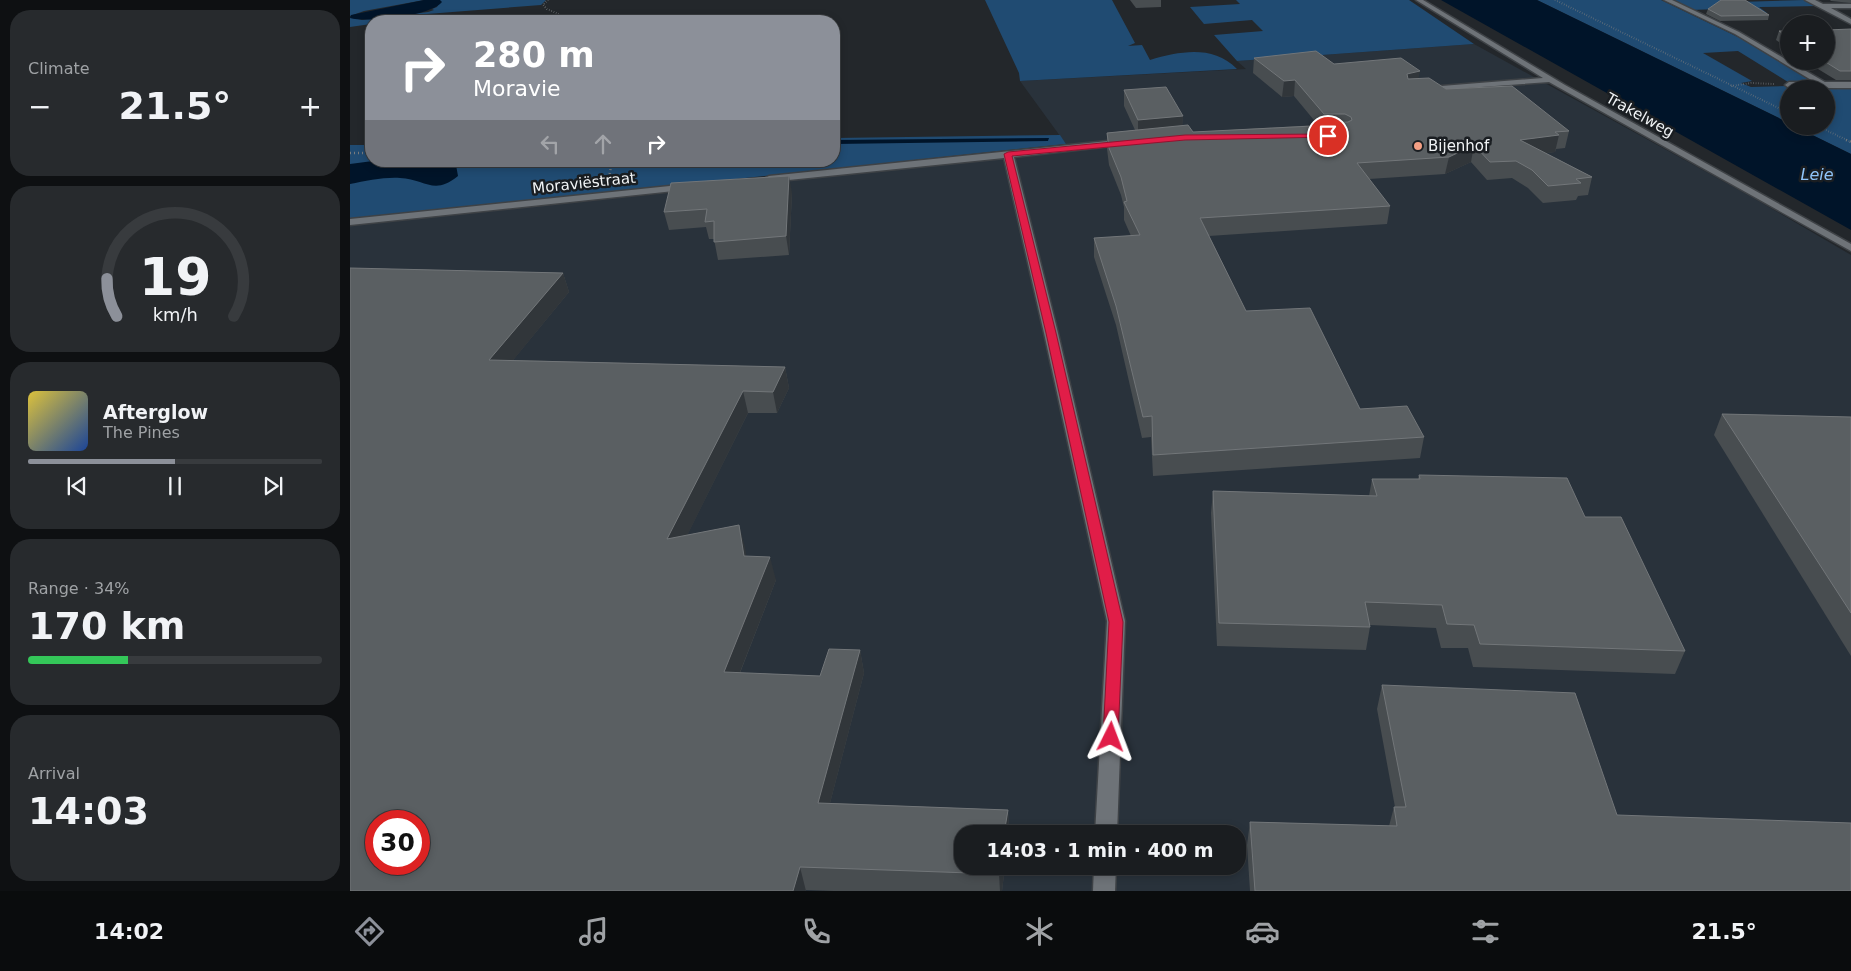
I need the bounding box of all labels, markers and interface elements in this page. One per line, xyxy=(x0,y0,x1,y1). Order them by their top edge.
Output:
map controls xyxy=(1780,15,1835,135)
button: + xyxy=(1780,15,1835,70)
icon: right xyxy=(390,35,455,100)
text: 280 m xyxy=(473,35,595,75)
text: Climate xyxy=(28,59,90,78)
text: Moravie xyxy=(473,76,561,101)
button: − xyxy=(1780,80,1835,135)
text: 21.5° xyxy=(119,84,231,128)
street label: Trakelweg xyxy=(1602,88,1677,141)
text: − xyxy=(28,90,51,123)
text: + xyxy=(299,90,322,123)
pin xyxy=(1307,115,1349,157)
icon: arrive xyxy=(1314,122,1342,150)
icon: left xyxy=(536,130,564,158)
icon: ahead xyxy=(589,130,617,158)
icon: right xyxy=(642,130,670,158)
place label: Bijenhof xyxy=(1428,137,1490,155)
marker: Bijenhof xyxy=(1412,140,1424,152)
water label: Leie xyxy=(1800,165,1834,184)
street label: Moraviëstraat xyxy=(531,169,637,197)
text: 19 xyxy=(139,247,211,307)
text: km/h xyxy=(152,304,198,325)
text: Afterglow xyxy=(103,401,208,423)
text: The Pines xyxy=(103,423,180,442)
icon: previous xyxy=(63,472,91,500)
icon: pause xyxy=(161,472,189,500)
icon: next xyxy=(259,472,287,500)
text: Range · 34% xyxy=(28,579,130,598)
text: 170 km xyxy=(28,604,185,648)
position arrow xyxy=(1084,710,1136,762)
text: Arrival xyxy=(28,764,80,783)
text: 14:03 xyxy=(28,789,149,833)
speed limit sign: 30 xyxy=(365,810,430,875)
text: 14:03 · 1 min · 400 m xyxy=(986,839,1214,861)
icon: directions xyxy=(352,914,387,949)
icon: music xyxy=(576,914,611,949)
icon: phone xyxy=(799,914,834,949)
icon: climate xyxy=(1022,914,1057,949)
icon: car xyxy=(1245,914,1280,949)
icon: filters xyxy=(1468,914,1503,949)
text: 14:02 xyxy=(94,919,164,944)
text: 21.5° xyxy=(1692,919,1757,944)

